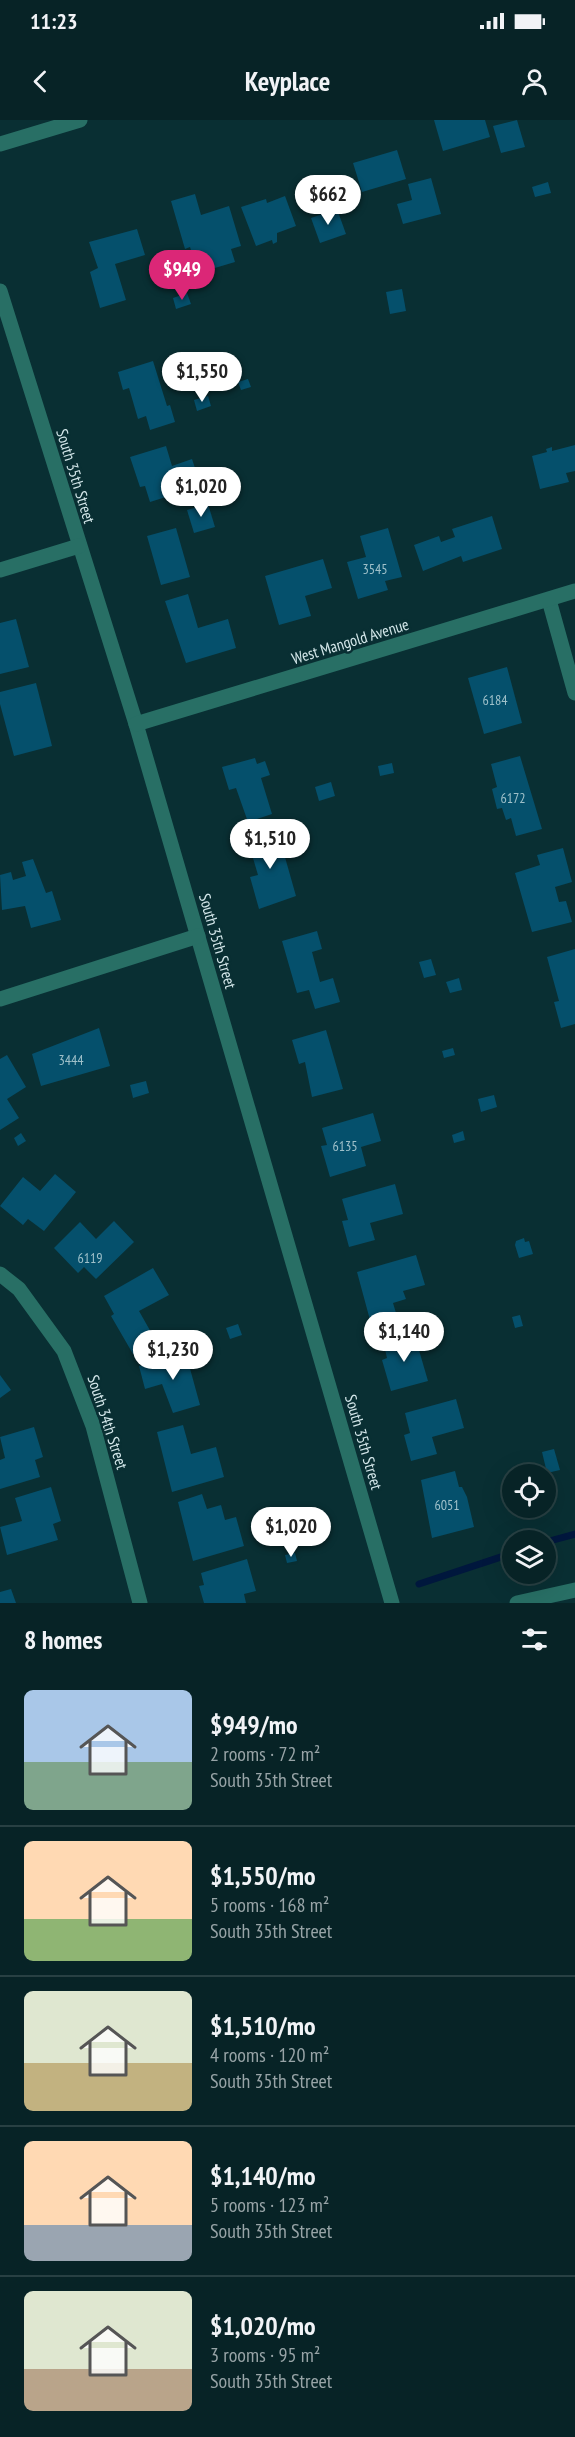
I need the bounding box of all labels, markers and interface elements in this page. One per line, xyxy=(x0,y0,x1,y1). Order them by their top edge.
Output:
text: 11:23 xyxy=(30,7,78,35)
text: Keyplace xyxy=(245,64,330,98)
icon: back xyxy=(24,65,57,98)
icon: person xyxy=(518,65,551,98)
pin: $662 xyxy=(292,175,364,226)
text: $662 xyxy=(309,181,347,207)
pin: $949 xyxy=(146,250,218,301)
text: $949 xyxy=(163,256,201,282)
pin: $1,550 xyxy=(153,352,251,403)
text: $1,550 xyxy=(176,358,228,384)
street label: South 35th Street xyxy=(52,426,100,526)
pin: $1,020 xyxy=(152,467,250,518)
text: $1,020 xyxy=(175,473,227,499)
house number: 3545 xyxy=(362,560,388,578)
street label: West Mangold Avenue xyxy=(289,614,411,668)
house number: 6184 xyxy=(482,691,508,709)
house number: 6172 xyxy=(500,789,526,807)
pin: $1,510 xyxy=(221,819,319,870)
text: $1,510 xyxy=(244,825,296,851)
street label: South 35th Street xyxy=(195,891,241,991)
house number: 3444 xyxy=(58,1051,84,1069)
house number: 6135 xyxy=(332,1137,358,1155)
house number: 6119 xyxy=(77,1249,103,1267)
pin: $1,140 xyxy=(355,1312,453,1363)
text: $1,140 xyxy=(378,1318,430,1344)
pin: $1,230 xyxy=(124,1330,222,1381)
text: $1,230 xyxy=(147,1336,199,1362)
street label: South 34th Street xyxy=(83,1372,133,1472)
street label: South 35th Street xyxy=(341,1392,387,1492)
map controls xyxy=(502,1464,556,1584)
button: locate xyxy=(502,1464,556,1518)
house number: 6051 xyxy=(434,1496,460,1514)
pin: $1,020 xyxy=(242,1507,340,1558)
text: $1,020 xyxy=(265,1513,317,1539)
button: layers xyxy=(502,1530,556,1584)
text: 8 homes xyxy=(24,1623,102,1656)
icon: filters xyxy=(518,1623,551,1656)
text: $949/mo xyxy=(210,1708,298,1741)
icon: home xyxy=(72,1714,144,1786)
text: 2 rooms · 72 m² xyxy=(210,1741,320,1767)
text: South 35th Street xyxy=(210,1767,332,1793)
text: $1,550/mo xyxy=(210,1859,316,1892)
icon: home xyxy=(72,1865,144,1937)
text: 5 rooms · 168 m² xyxy=(210,1892,329,1918)
text: South 35th Street xyxy=(210,1918,332,1944)
text: $1,510/mo xyxy=(210,2009,316,2042)
icon: home xyxy=(72,2015,144,2087)
text: 4 rooms · 120 m² xyxy=(210,2042,329,2068)
text: South 35th Street xyxy=(210,2068,332,2094)
text: $1,140/mo xyxy=(210,2159,316,2192)
icon: home xyxy=(72,2165,144,2237)
text: 5 rooms · 123 m² xyxy=(210,2192,329,2218)
text: South 35th Street xyxy=(210,2218,332,2244)
text: $1,020/mo xyxy=(210,2309,316,2342)
icon: home xyxy=(72,2315,144,2387)
text: 3 rooms · 95 m² xyxy=(210,2342,320,2368)
text: South 35th Street xyxy=(210,2368,332,2394)

